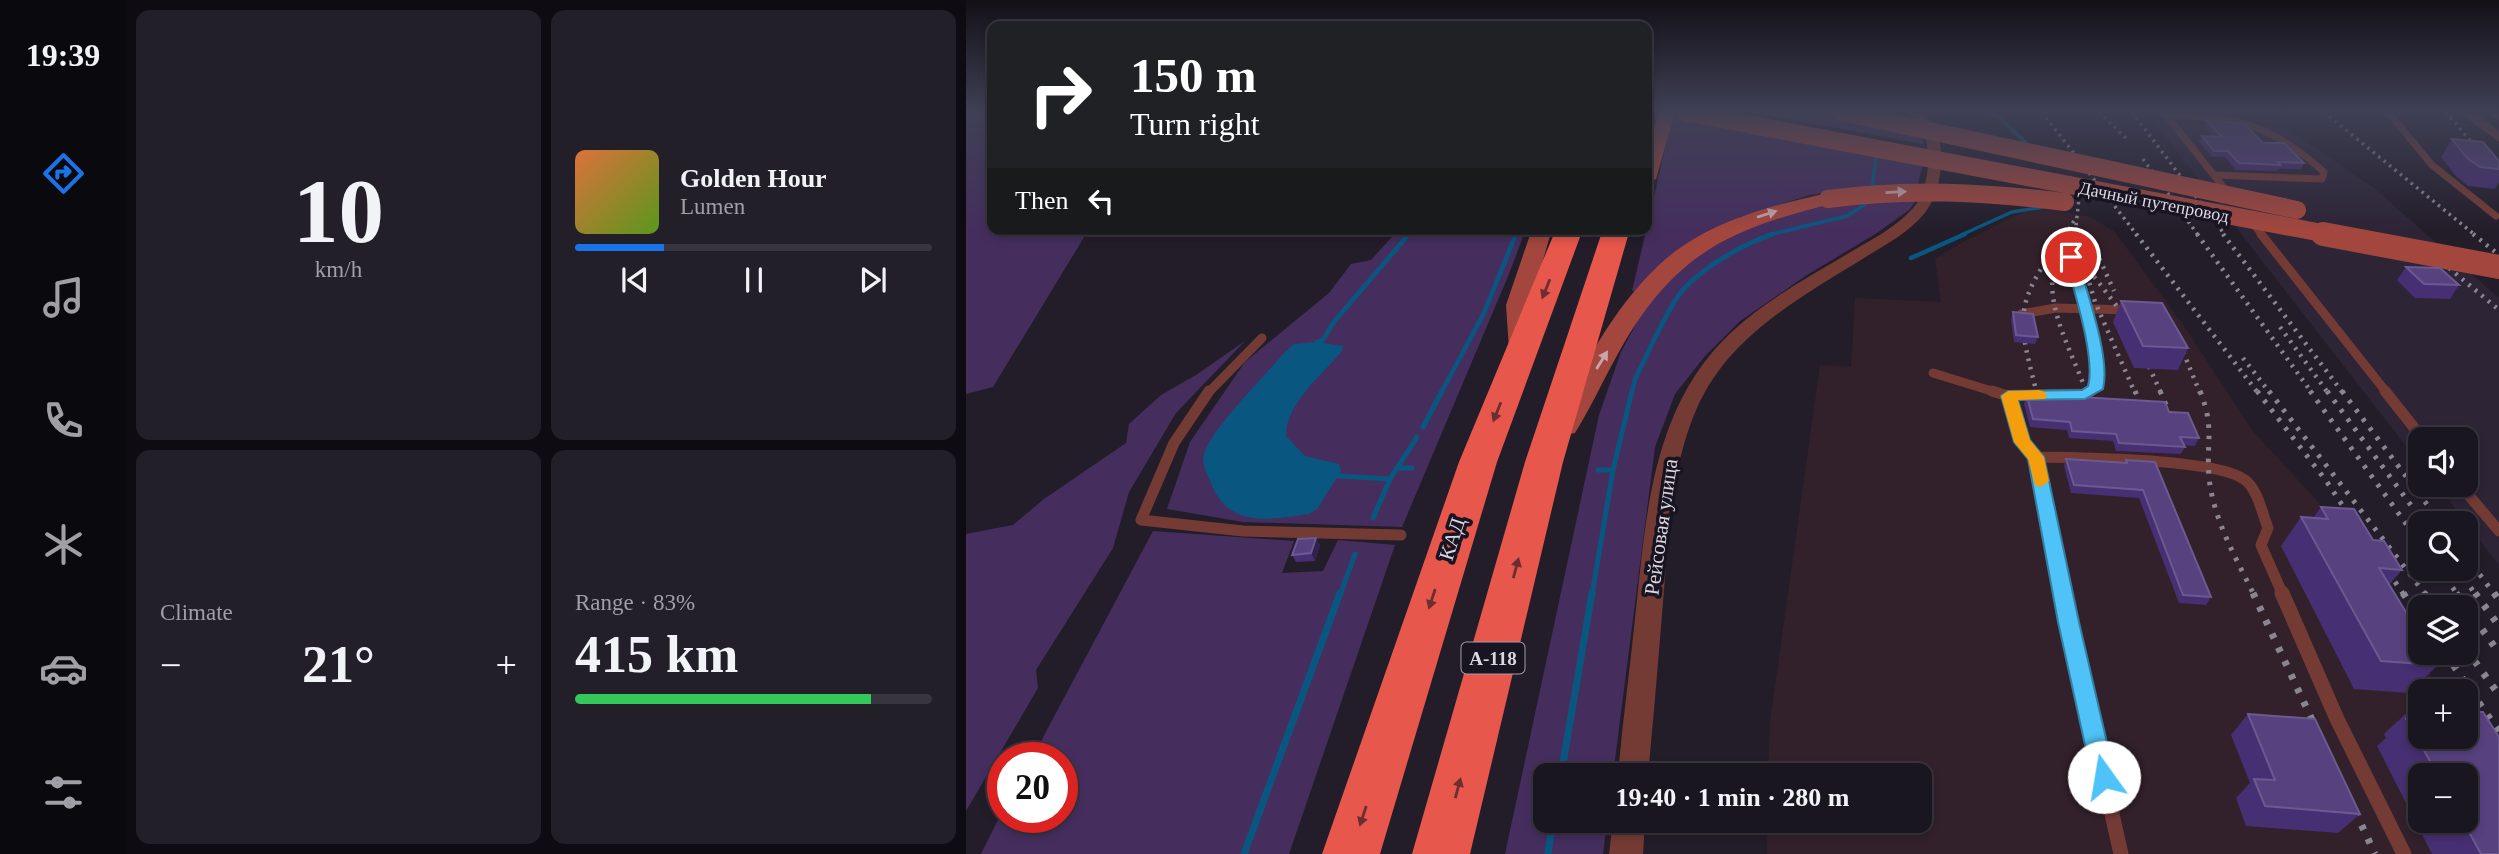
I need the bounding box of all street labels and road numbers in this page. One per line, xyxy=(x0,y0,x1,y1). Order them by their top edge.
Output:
street label: Дачный путепровод xyxy=(2077,178,2231,226)
street label: Рейсовая улица xyxy=(1640,457,1683,597)
street label: КАД xyxy=(1434,515,1470,563)
road number: А-118 xyxy=(1462,642,1524,674)

